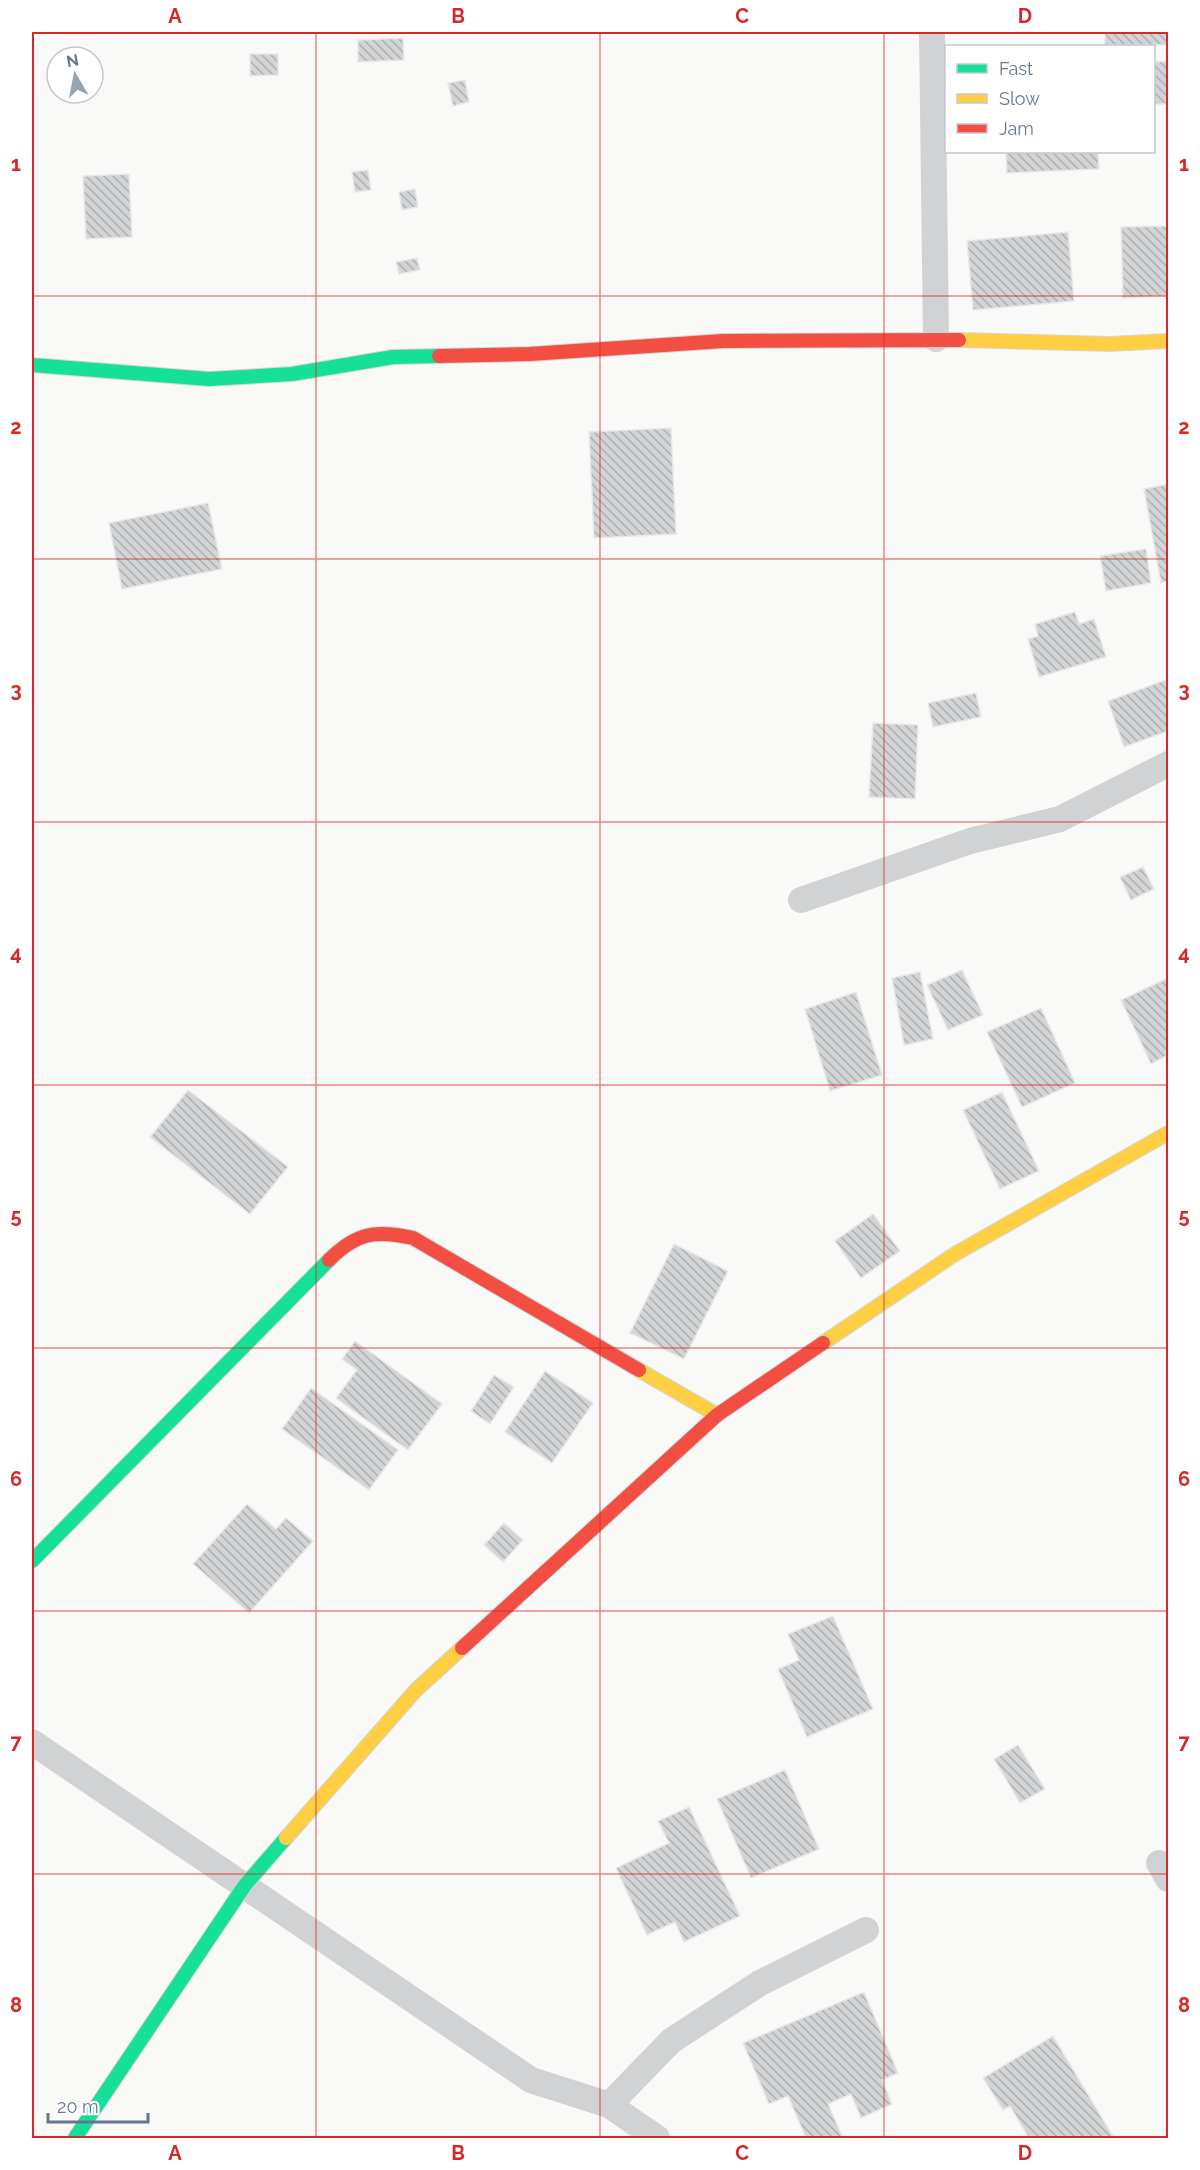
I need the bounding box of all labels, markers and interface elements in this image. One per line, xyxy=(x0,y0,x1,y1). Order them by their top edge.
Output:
text: A xyxy=(168,4,182,28)
text: B xyxy=(451,4,465,28)
text: C xyxy=(735,4,749,28)
text: D xyxy=(1018,4,1032,28)
north arrow xyxy=(45,45,105,105)
legend xyxy=(945,45,1155,153)
text: N xyxy=(65,50,80,71)
text: Fast xyxy=(999,58,1033,79)
text: Slow xyxy=(999,88,1040,109)
text: Jam xyxy=(999,118,1034,139)
text: 1 xyxy=(11,152,21,176)
text: 1 xyxy=(1179,152,1189,176)
text: 2 xyxy=(10,415,22,439)
text: 2 xyxy=(1178,415,1190,439)
text: 3 xyxy=(10,678,22,702)
text: 3 xyxy=(1178,678,1190,702)
text: 4 xyxy=(10,941,22,965)
text: 4 xyxy=(1178,941,1190,965)
text: 5 xyxy=(10,1204,22,1228)
text: 5 xyxy=(1178,1204,1190,1228)
text: 6 xyxy=(10,1467,22,1491)
text: 6 xyxy=(1178,1467,1190,1491)
text: 7 xyxy=(10,1730,22,1754)
text: 7 xyxy=(1178,1730,1190,1754)
text: 8 xyxy=(10,1993,22,2017)
text: 8 xyxy=(1178,1993,1190,2017)
scale bar xyxy=(48,2086,148,2124)
text: 20 m xyxy=(57,2096,99,2117)
text: A xyxy=(168,2141,182,2165)
text: B xyxy=(451,2141,465,2165)
text: C xyxy=(735,2141,749,2165)
text: D xyxy=(1018,2141,1032,2165)

